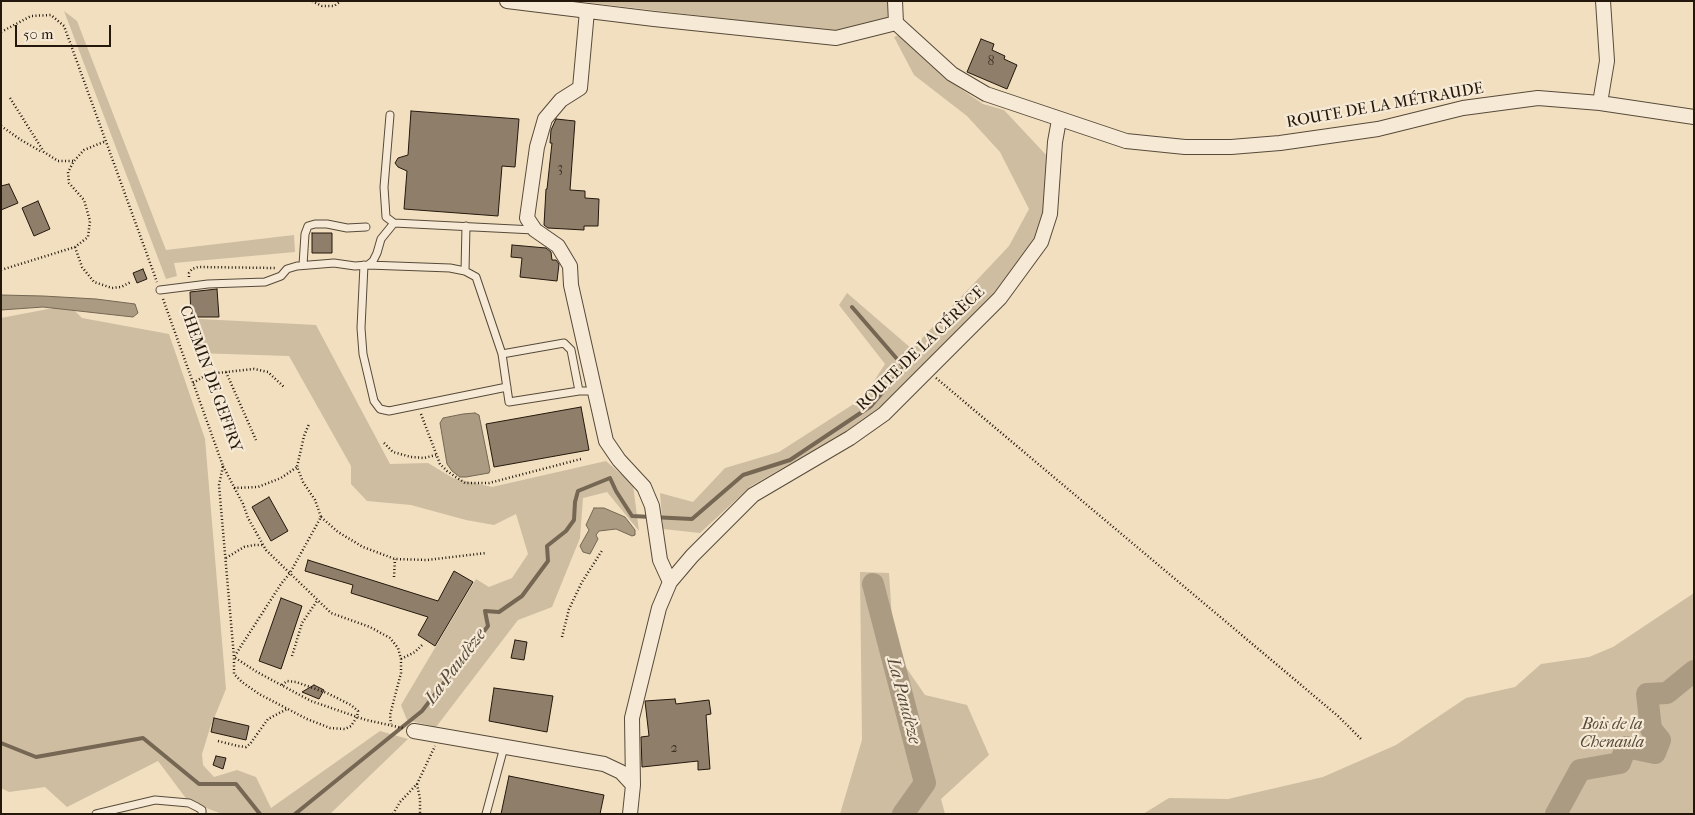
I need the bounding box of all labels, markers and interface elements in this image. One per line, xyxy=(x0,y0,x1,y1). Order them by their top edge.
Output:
scale bar xyxy=(18,15,114,47)
text: 50 m xyxy=(23,25,53,43)
house number: 8 xyxy=(987,54,995,70)
street label: ROUTE DE LA MÉTRAUDE xyxy=(1285,79,1485,133)
house number: 3 xyxy=(557,161,563,177)
street label: ROUTE DE LA CÉRÈCE xyxy=(853,283,989,415)
street label: CHEMIN DE GEFFRY xyxy=(175,303,245,455)
water label: La Paudèze xyxy=(421,625,491,709)
water label: La Paudèze xyxy=(881,655,925,747)
park label: Bois de la Chenaula xyxy=(1580,715,1644,753)
house number: 2 xyxy=(670,741,678,757)

